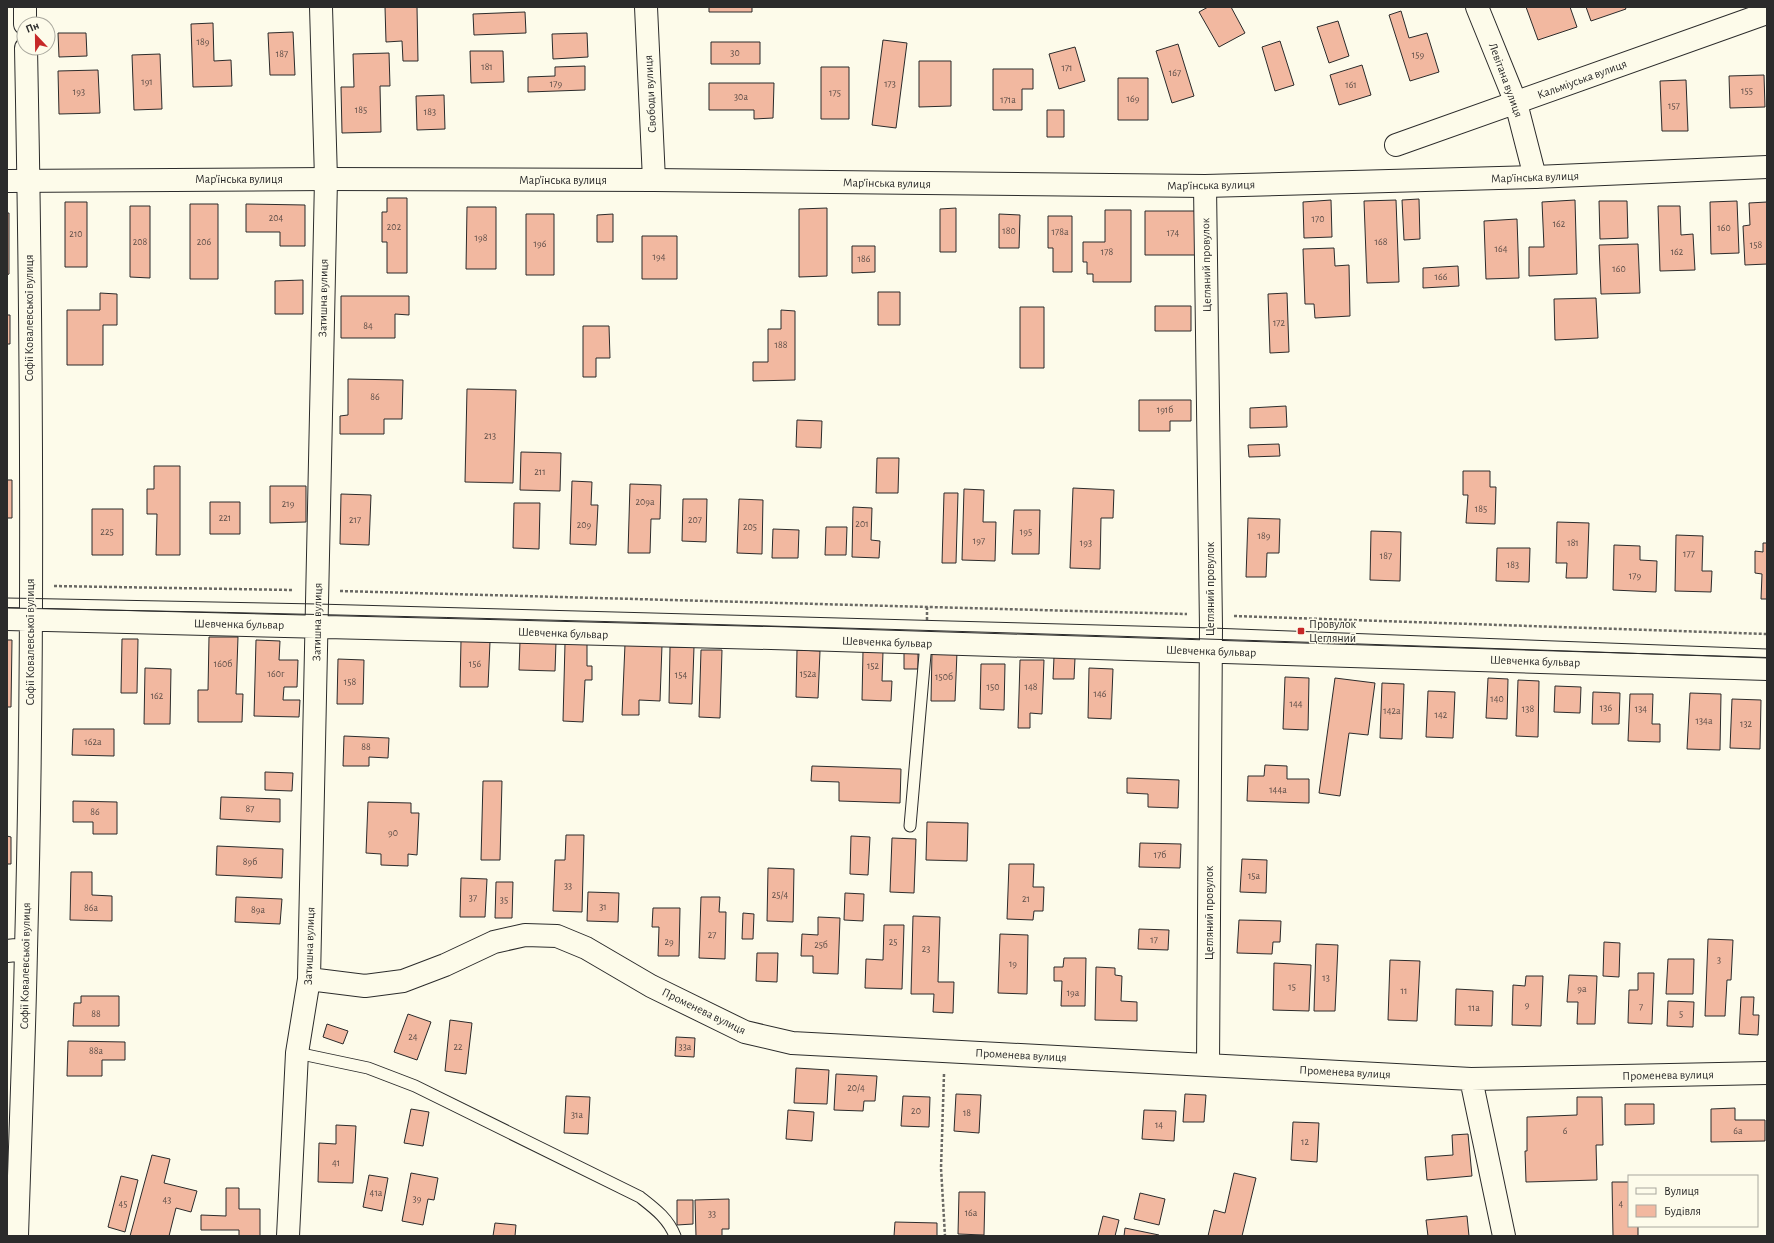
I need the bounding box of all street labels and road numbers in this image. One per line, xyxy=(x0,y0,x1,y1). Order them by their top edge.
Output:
street label: Левітана вулиця xyxy=(1486,41,1525,119)
street label: Свободи вулиця xyxy=(642,55,659,133)
street label: Кальміуська вулиця xyxy=(1536,57,1629,102)
street label: Мар'їнська вулиця xyxy=(1491,169,1579,186)
street label: Мар'їнська вулиця xyxy=(195,173,283,186)
street label: Мар'їнська вулиця xyxy=(519,174,607,187)
street label: Мар'їнська вулиця xyxy=(843,176,931,191)
street label: Мар'їнська вулиця xyxy=(1167,178,1255,193)
street label: Цегляний провулок xyxy=(1199,217,1214,312)
street label: Софії Ковалевської вулиця xyxy=(23,255,36,381)
street label: Затишна вулиця xyxy=(316,259,331,337)
street label: Цегляний провулок xyxy=(1204,541,1217,636)
street label: Софії Ковалевської вулиця xyxy=(24,579,37,705)
street label: Затишна вулиця xyxy=(310,583,325,661)
street label: Шевченка бульвар xyxy=(194,617,284,632)
street label: Шевченка бульвар xyxy=(518,625,608,642)
street label: Шевченка бульвар xyxy=(842,634,932,651)
street label: Шевченка бульвар xyxy=(1166,643,1256,660)
street label: Шевченка бульвар xyxy=(1490,653,1580,670)
street label: Цегляний провулок xyxy=(1203,865,1216,960)
street label: Софії Ковалевської вулиця xyxy=(18,902,33,1030)
street label: Затишна вулиця xyxy=(302,907,317,985)
street label: Променева вулиця xyxy=(660,986,748,1037)
street label: Променева вулиця xyxy=(975,1047,1067,1064)
street label: Променева вулиця xyxy=(1299,1064,1391,1081)
street label: Променева вулиця xyxy=(1622,1068,1714,1083)

